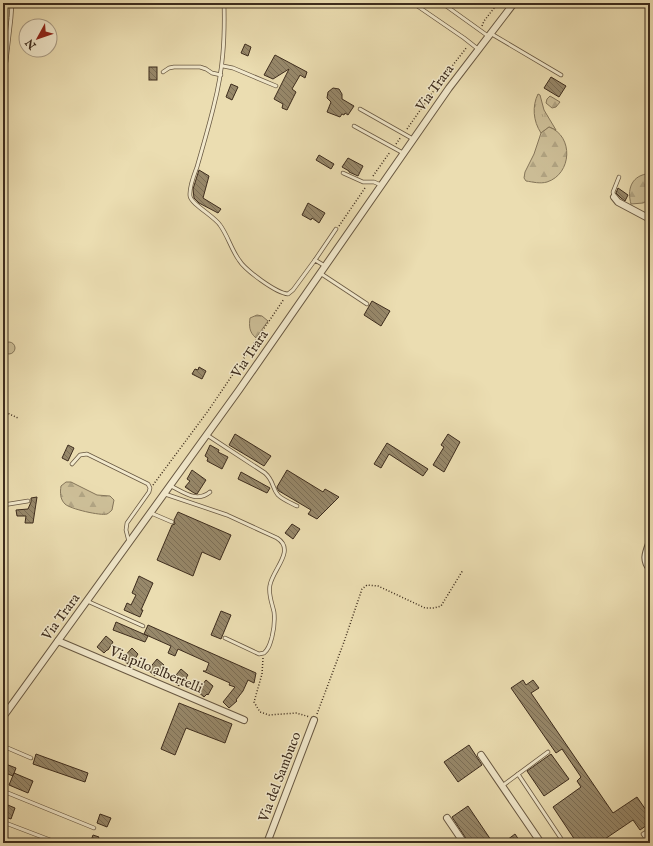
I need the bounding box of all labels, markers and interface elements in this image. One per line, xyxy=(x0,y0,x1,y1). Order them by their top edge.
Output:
north arrow xyxy=(18,18,58,58)
text: N xyxy=(22,35,40,53)
street label: Via Trara xyxy=(411,60,459,116)
street label: Via Trara xyxy=(227,326,273,382)
street label: Via Trara xyxy=(37,589,85,645)
street label: Via pilo albertelli xyxy=(106,642,205,698)
street label: Via del Sambuco xyxy=(254,729,306,826)

